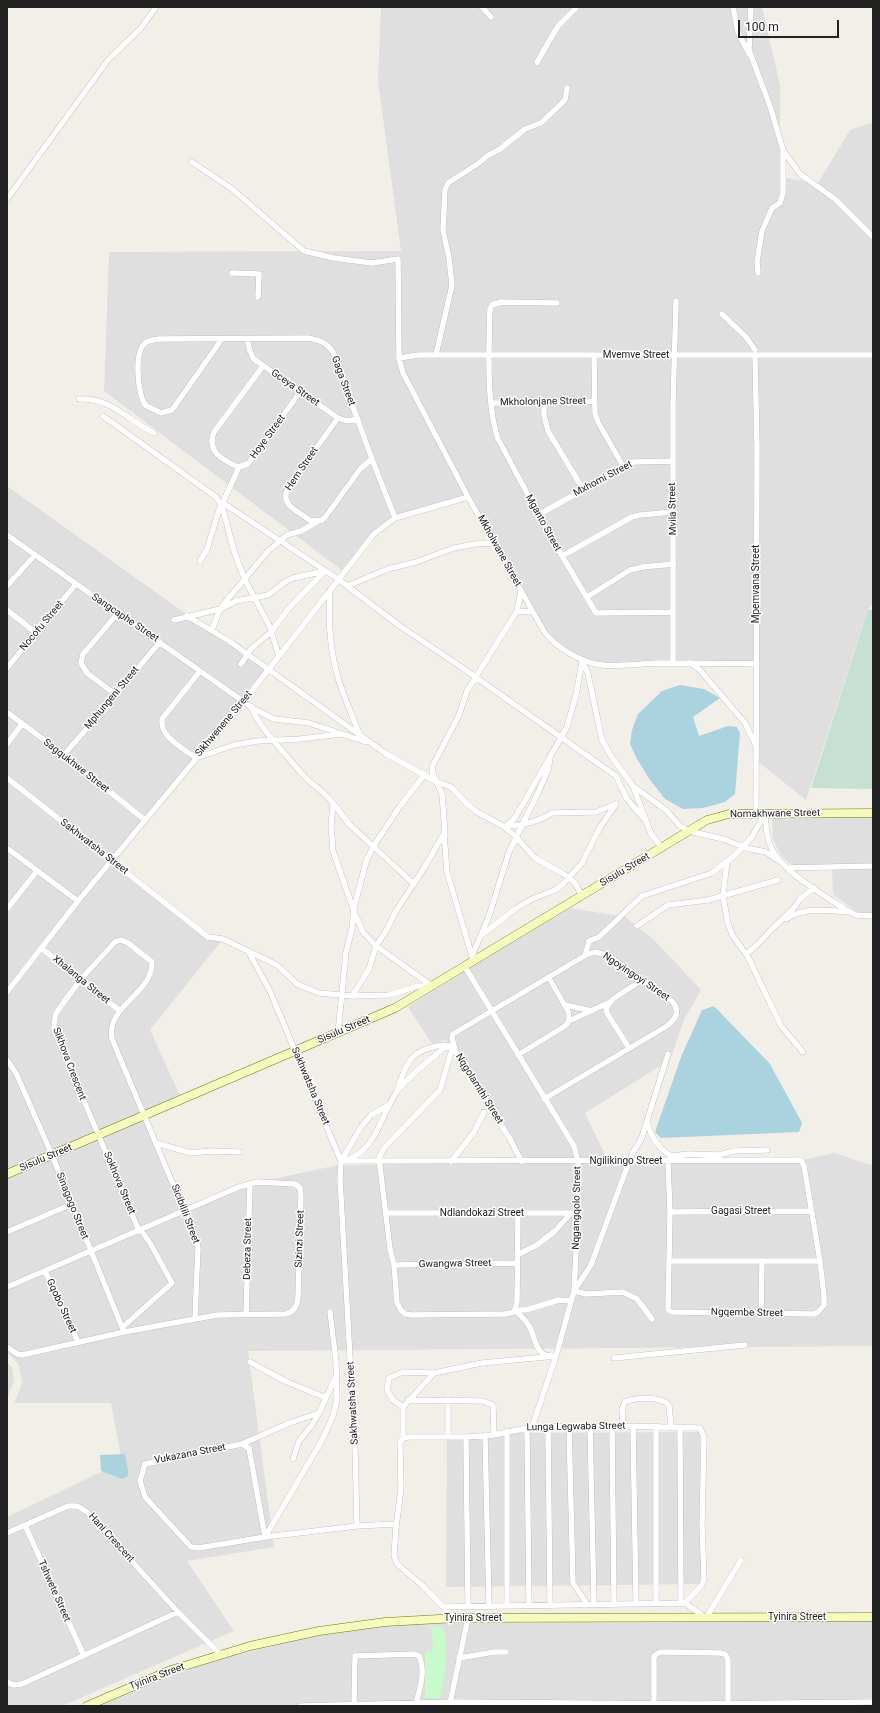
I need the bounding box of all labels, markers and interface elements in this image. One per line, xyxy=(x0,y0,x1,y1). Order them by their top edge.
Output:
scale bar xyxy=(740,12,841,38)
text: 100 m xyxy=(745,20,779,34)
street label: Mvemve Street xyxy=(603,349,669,361)
street label: Gaga Street xyxy=(328,354,358,408)
street label: Gceya Street xyxy=(269,367,321,409)
street label: Mkholonjane Street xyxy=(500,395,586,409)
street label: Hoye Street xyxy=(248,413,288,461)
street label: Hem Street xyxy=(283,445,321,493)
street label: Mxhomi Street xyxy=(572,458,634,500)
street label: Mvila Street xyxy=(667,483,679,535)
street label: Mganto Street xyxy=(522,493,564,553)
street label: Mkholwane Street xyxy=(474,513,524,589)
street label: Mpemvana Street xyxy=(750,545,762,623)
street label: Sangcaphe Street xyxy=(89,591,161,645)
street label: Nocofu Street xyxy=(18,599,66,653)
street label: Mphungeni Street xyxy=(82,664,142,732)
street label: Sikhwenene Street xyxy=(193,689,255,759)
street label: Sagqukhwe Street xyxy=(41,737,111,795)
street label: Nomakhwane Street xyxy=(730,807,820,821)
street label: Sakhwatsha Street xyxy=(58,817,130,877)
street label: Sisulu Street xyxy=(598,850,652,890)
street label: Ngoyingoyi Street xyxy=(600,950,672,1004)
street label: Xhalanga Street xyxy=(50,953,112,1007)
street label: Sisulu Street xyxy=(316,1014,372,1046)
street label: Sikhova Crescent xyxy=(50,1026,88,1102)
street label: Sakhwatsha Street xyxy=(288,1045,332,1127)
street label: Nqgolamthi Street xyxy=(452,1052,506,1126)
street label: Sisulu Street xyxy=(18,1142,74,1174)
street label: Sokhova Street xyxy=(100,1150,138,1216)
street label: Ngilikingo Street xyxy=(589,1155,663,1167)
street label: Nqgangqolo Street xyxy=(570,1166,584,1250)
street label: Sinagogo Street xyxy=(53,1171,91,1241)
street label: Sicibilili Street xyxy=(168,1183,202,1245)
street label: Gagasi Street xyxy=(711,1205,771,1217)
street label: Ndlandokazi Street xyxy=(440,1207,524,1219)
street label: Sizinzi Street xyxy=(293,1210,307,1268)
street label: Debeza Street xyxy=(241,1218,255,1280)
street label: Gwangwa Street xyxy=(419,1257,491,1271)
street label: Gqobo Street xyxy=(43,1277,79,1335)
street label: Ngqembe Street xyxy=(711,1306,783,1320)
street label: Sakhwatsha Street xyxy=(345,1361,361,1445)
street label: Lunga Legwaba Street xyxy=(526,1420,626,1434)
street label: Vukazana Street xyxy=(153,1441,227,1467)
street label: Hani Crescent xyxy=(86,1511,136,1565)
street label: Tshwete Street xyxy=(35,1558,73,1624)
street label: Tyinira Street xyxy=(768,1611,826,1623)
street label: Tyinira Street xyxy=(444,1612,502,1624)
street label: Tyinira Street xyxy=(128,1661,186,1693)

